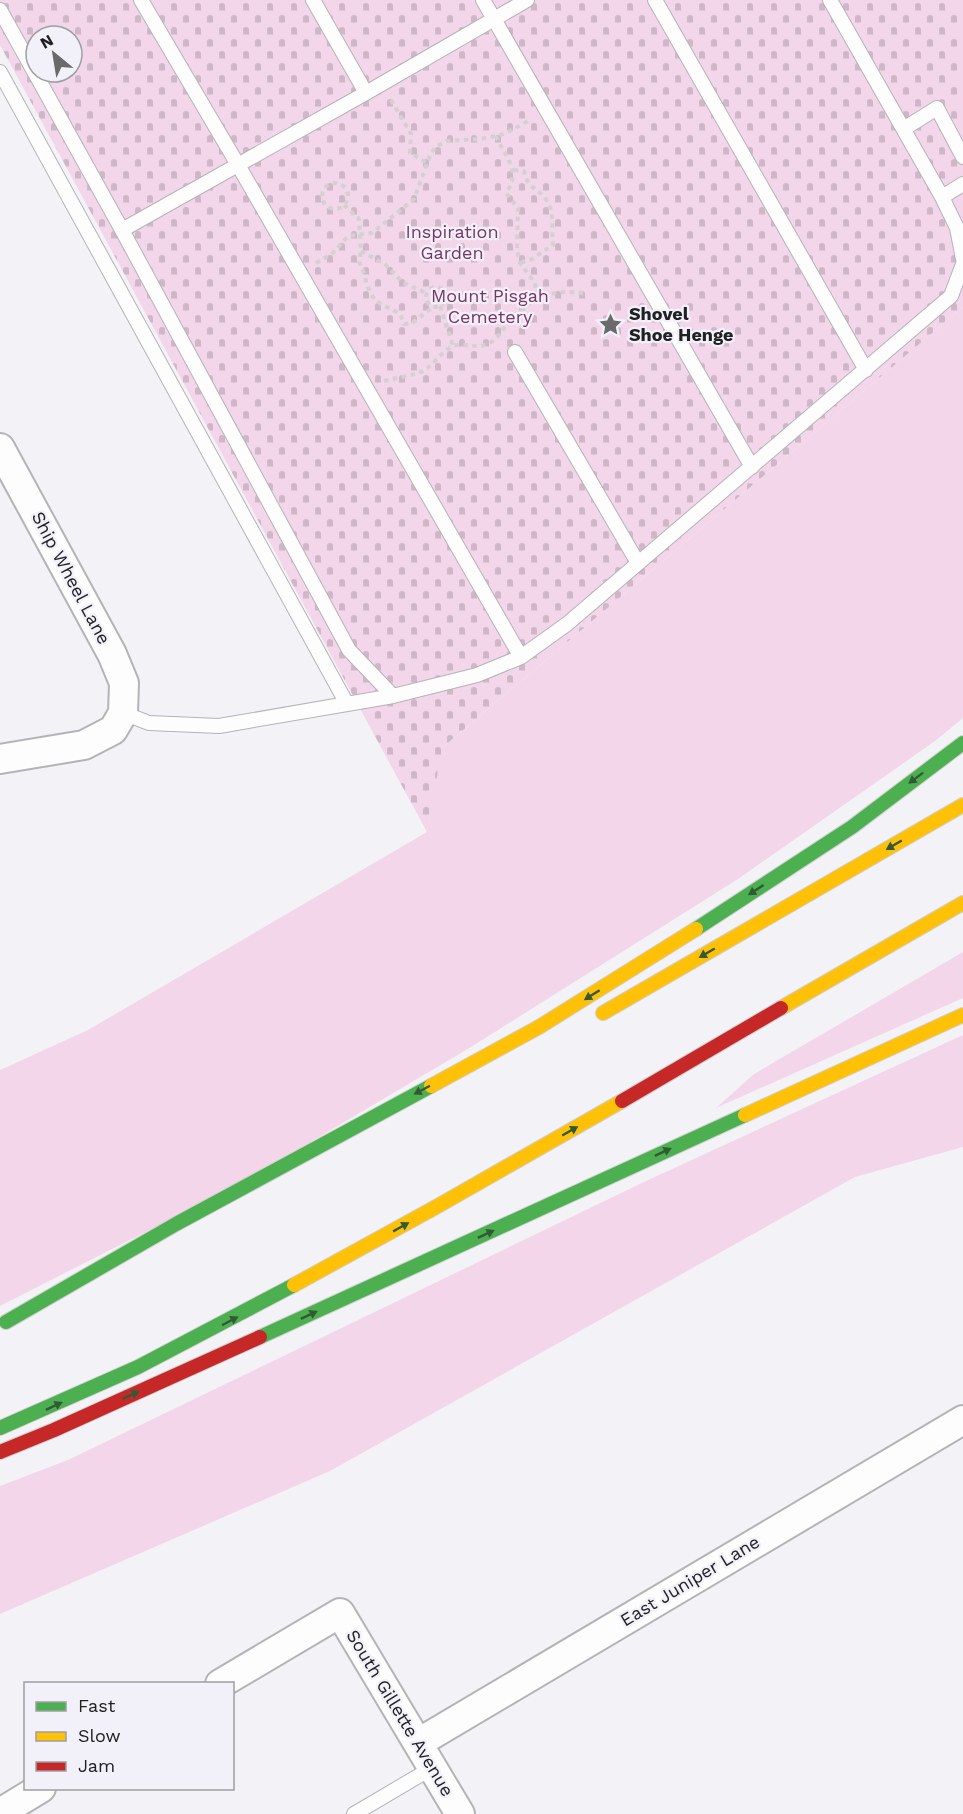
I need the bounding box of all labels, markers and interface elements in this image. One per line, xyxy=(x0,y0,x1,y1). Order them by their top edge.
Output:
north arrow xyxy=(24,24,84,84)
text: N xyxy=(37,30,57,53)
park label: Inspiration Garden xyxy=(405,221,499,263)
park label: Mount Pisgah Cemetery xyxy=(431,285,549,327)
place label: Shovel Shoe Henge xyxy=(629,303,734,345)
place icon: Shovel Shoe Henge xyxy=(598,311,624,337)
street label: Ship Wheel Lane xyxy=(28,508,115,648)
one-way arrow xyxy=(909,772,924,784)
one-way arrow xyxy=(885,840,902,850)
one-way arrow xyxy=(748,884,764,895)
one-way arrow xyxy=(698,948,715,958)
one-way arrow xyxy=(584,989,600,1000)
one-way arrow xyxy=(413,1085,430,1095)
one-way arrow xyxy=(562,1126,579,1136)
one-way arrow xyxy=(655,1148,672,1157)
one-way arrow xyxy=(393,1222,410,1232)
one-way arrow xyxy=(477,1229,494,1238)
one-way arrow xyxy=(300,1310,318,1320)
one-way arrow xyxy=(221,1316,238,1326)
one-way arrow xyxy=(122,1390,140,1400)
one-way arrow xyxy=(46,1401,63,1410)
street label: East Juniper Lane xyxy=(616,1531,763,1630)
street label: South Gillette Avenue xyxy=(342,1626,459,1800)
legend xyxy=(24,1682,234,1790)
text: Fast xyxy=(78,1695,116,1716)
text: Slow xyxy=(78,1725,121,1746)
text: Jam xyxy=(78,1755,115,1776)

